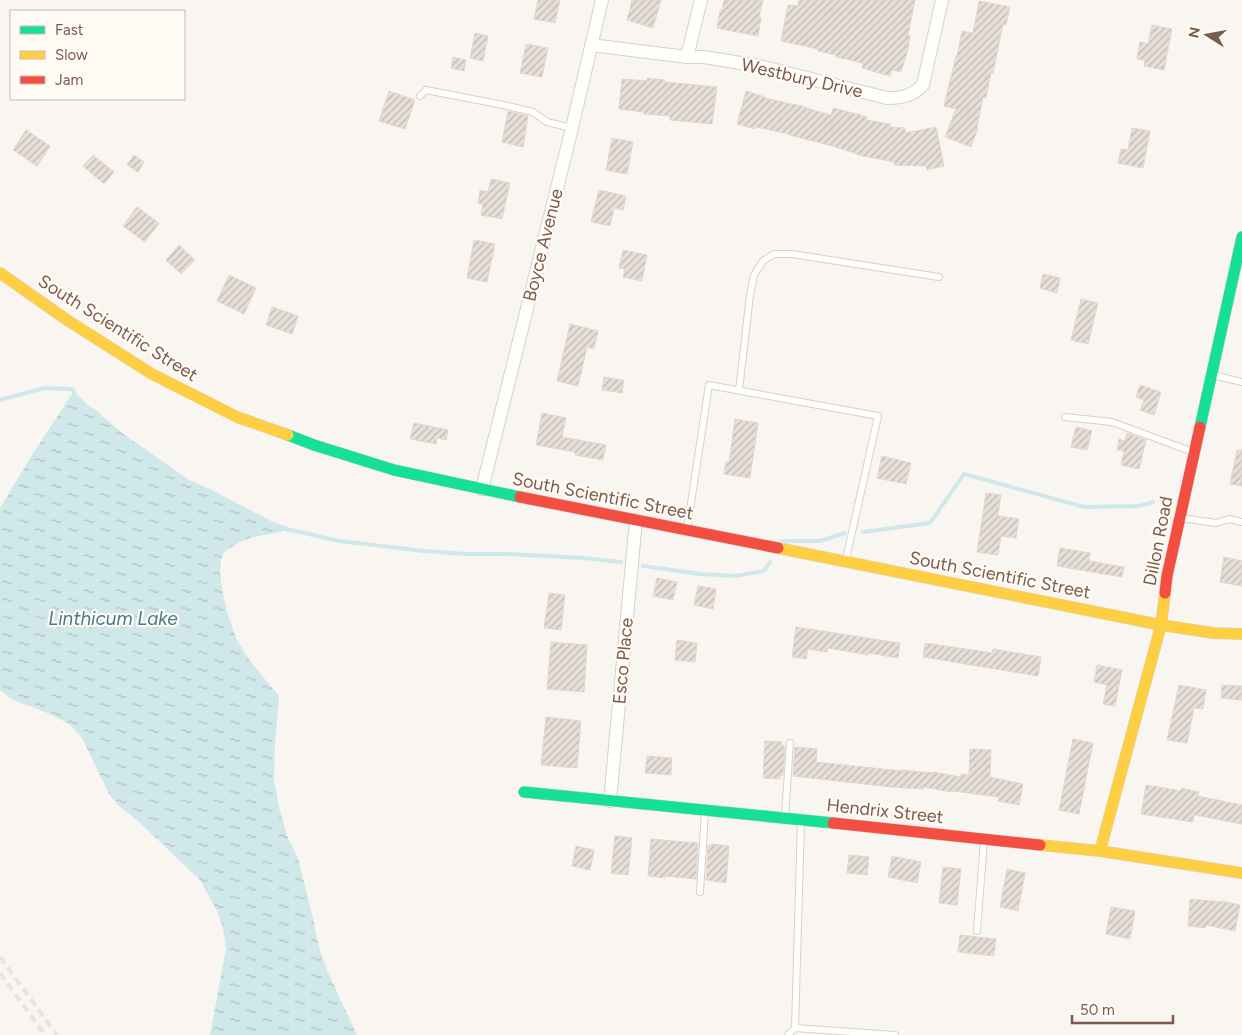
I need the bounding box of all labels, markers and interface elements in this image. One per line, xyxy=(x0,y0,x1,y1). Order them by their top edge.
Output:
legend xyxy=(10,10,185,100)
north arrow xyxy=(1182,10,1232,60)
text: Fast xyxy=(55,21,84,39)
text: N xyxy=(1185,26,1204,40)
text: Slow xyxy=(55,46,88,64)
street label: Westbury Drive xyxy=(739,53,865,103)
text: Jam xyxy=(55,71,83,89)
street label: Boyce Avenue xyxy=(518,186,568,304)
street label: South Scientific Street xyxy=(34,270,202,386)
street label: South Scientific Street xyxy=(511,468,696,524)
street label: Dillon Road xyxy=(1139,494,1177,588)
street label: South Scientific Street xyxy=(908,547,1093,603)
water label: Linthicum Lake xyxy=(48,607,178,630)
street label: Esco Place xyxy=(608,617,638,705)
street label: Hendrix Street xyxy=(825,794,945,828)
scale bar xyxy=(1072,992,1173,1024)
text: 50 m xyxy=(1080,1001,1115,1019)

